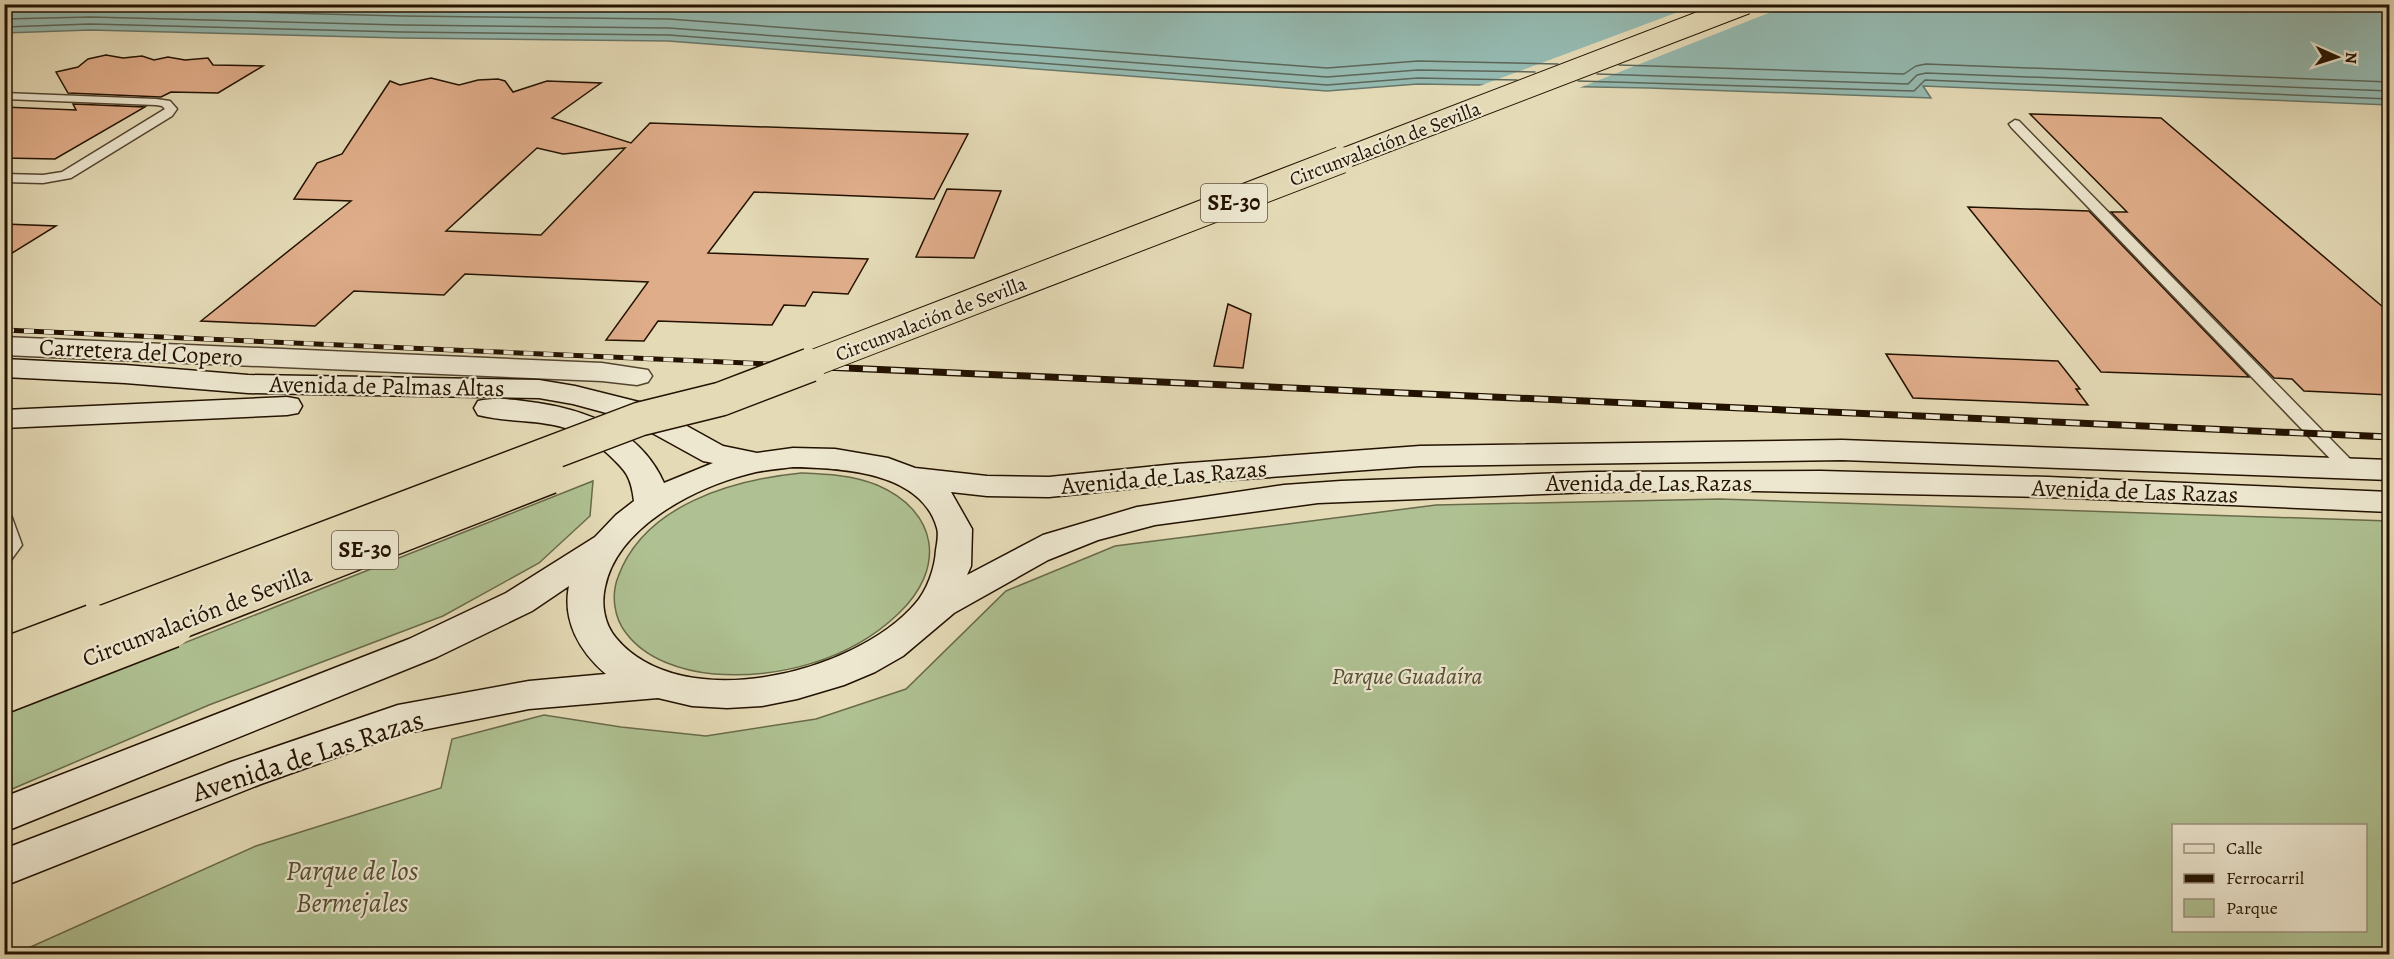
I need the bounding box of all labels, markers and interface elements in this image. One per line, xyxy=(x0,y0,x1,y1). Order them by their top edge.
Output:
north arrow xyxy=(2307,27,2367,87)
text: N xyxy=(2340,51,2362,64)
street label: Circunvalación de Sevilla xyxy=(1286,95,1485,193)
road number: SE-30 xyxy=(1201,184,1267,222)
street label: Circunvalación de Sevilla xyxy=(832,270,1031,368)
street label: Carretera del Copero xyxy=(38,331,244,373)
street label: Avenida de Palmas Altas xyxy=(268,368,505,404)
street label: Avenida de Las Razas xyxy=(1059,452,1268,502)
street label: Avenida de Las Razas xyxy=(1545,467,1752,499)
street label: Avenida de Las Razas xyxy=(2030,471,2239,511)
road number: SE-30 xyxy=(332,531,398,569)
street label: Circunvalación de Sevilla xyxy=(78,557,317,675)
park label: Parque Guadaíra xyxy=(1331,660,1483,692)
street label: Avenida de Las Razas xyxy=(186,701,429,812)
legend xyxy=(2172,824,2367,932)
text: Calle xyxy=(2226,836,2263,860)
park label: Parque de los Bermejales xyxy=(286,852,419,922)
text: Ferrocarril xyxy=(2226,866,2305,890)
text: Parque xyxy=(2226,896,2278,920)

